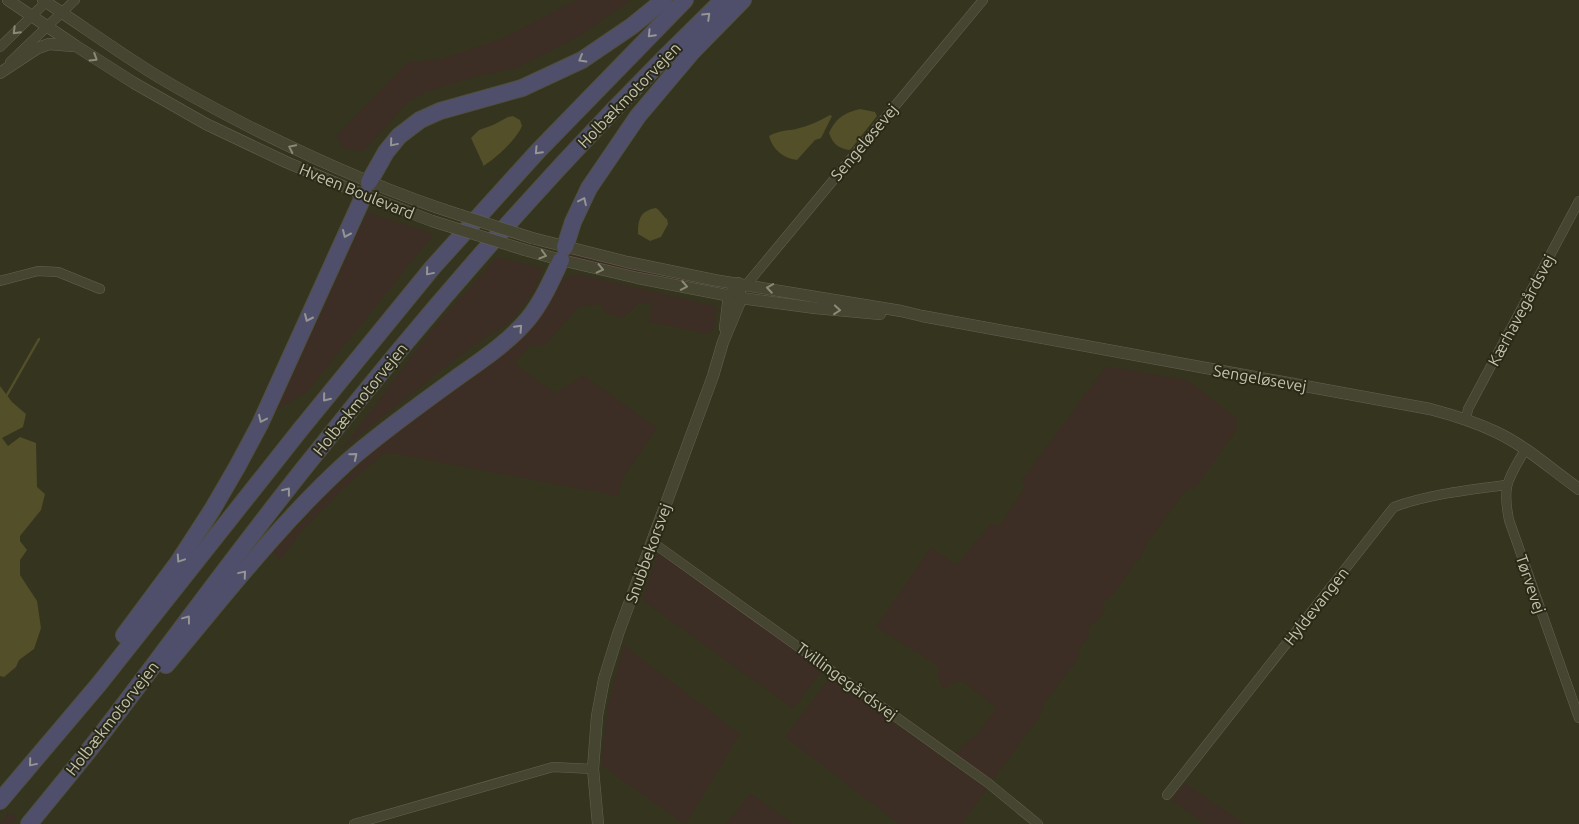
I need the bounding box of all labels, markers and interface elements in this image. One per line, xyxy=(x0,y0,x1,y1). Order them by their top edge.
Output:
one-way arrow xyxy=(701,13,710,22)
one-way arrow xyxy=(12,26,21,35)
one-way arrow xyxy=(648,29,657,38)
street label: Holbækmotorvejen xyxy=(574,39,684,151)
one-way arrow xyxy=(89,52,98,61)
one-way arrow xyxy=(579,53,588,63)
street label: Sengeløsevej xyxy=(827,100,901,184)
one-way arrow xyxy=(390,138,399,147)
one-way arrow xyxy=(288,144,297,154)
one-way arrow xyxy=(535,145,544,154)
street label: Hveen Boulevard xyxy=(297,160,417,222)
one-way arrow xyxy=(577,198,587,207)
one-way arrow xyxy=(341,229,352,238)
one-way arrow xyxy=(539,250,547,260)
street label: Kærhavegårdsvej xyxy=(1484,251,1558,369)
one-way arrow xyxy=(595,263,604,274)
one-way arrow xyxy=(427,266,435,275)
one-way arrow xyxy=(679,281,688,291)
one-way arrow xyxy=(766,284,775,294)
one-way arrow xyxy=(833,304,841,315)
one-way arrow xyxy=(304,313,314,322)
one-way arrow xyxy=(513,325,522,334)
street label: Holbækmotorvejen xyxy=(309,339,411,459)
street label: Sengeløsevej xyxy=(1212,361,1308,395)
one-way arrow xyxy=(324,392,332,401)
one-way arrow xyxy=(258,414,269,423)
one-way arrow xyxy=(349,453,358,462)
one-way arrow xyxy=(281,487,290,496)
street label: Snubbekorsvej xyxy=(622,501,674,605)
street label: Tørvevej xyxy=(1513,552,1549,616)
one-way arrow xyxy=(177,553,186,562)
street label: Hyldevangen xyxy=(1280,564,1352,648)
one-way arrow xyxy=(237,571,246,580)
one-way arrow xyxy=(182,616,190,625)
street label: Tvillingegårdsvej xyxy=(793,638,901,724)
street label: Holbækmotorvejen xyxy=(62,657,162,779)
one-way arrow xyxy=(29,757,38,766)

